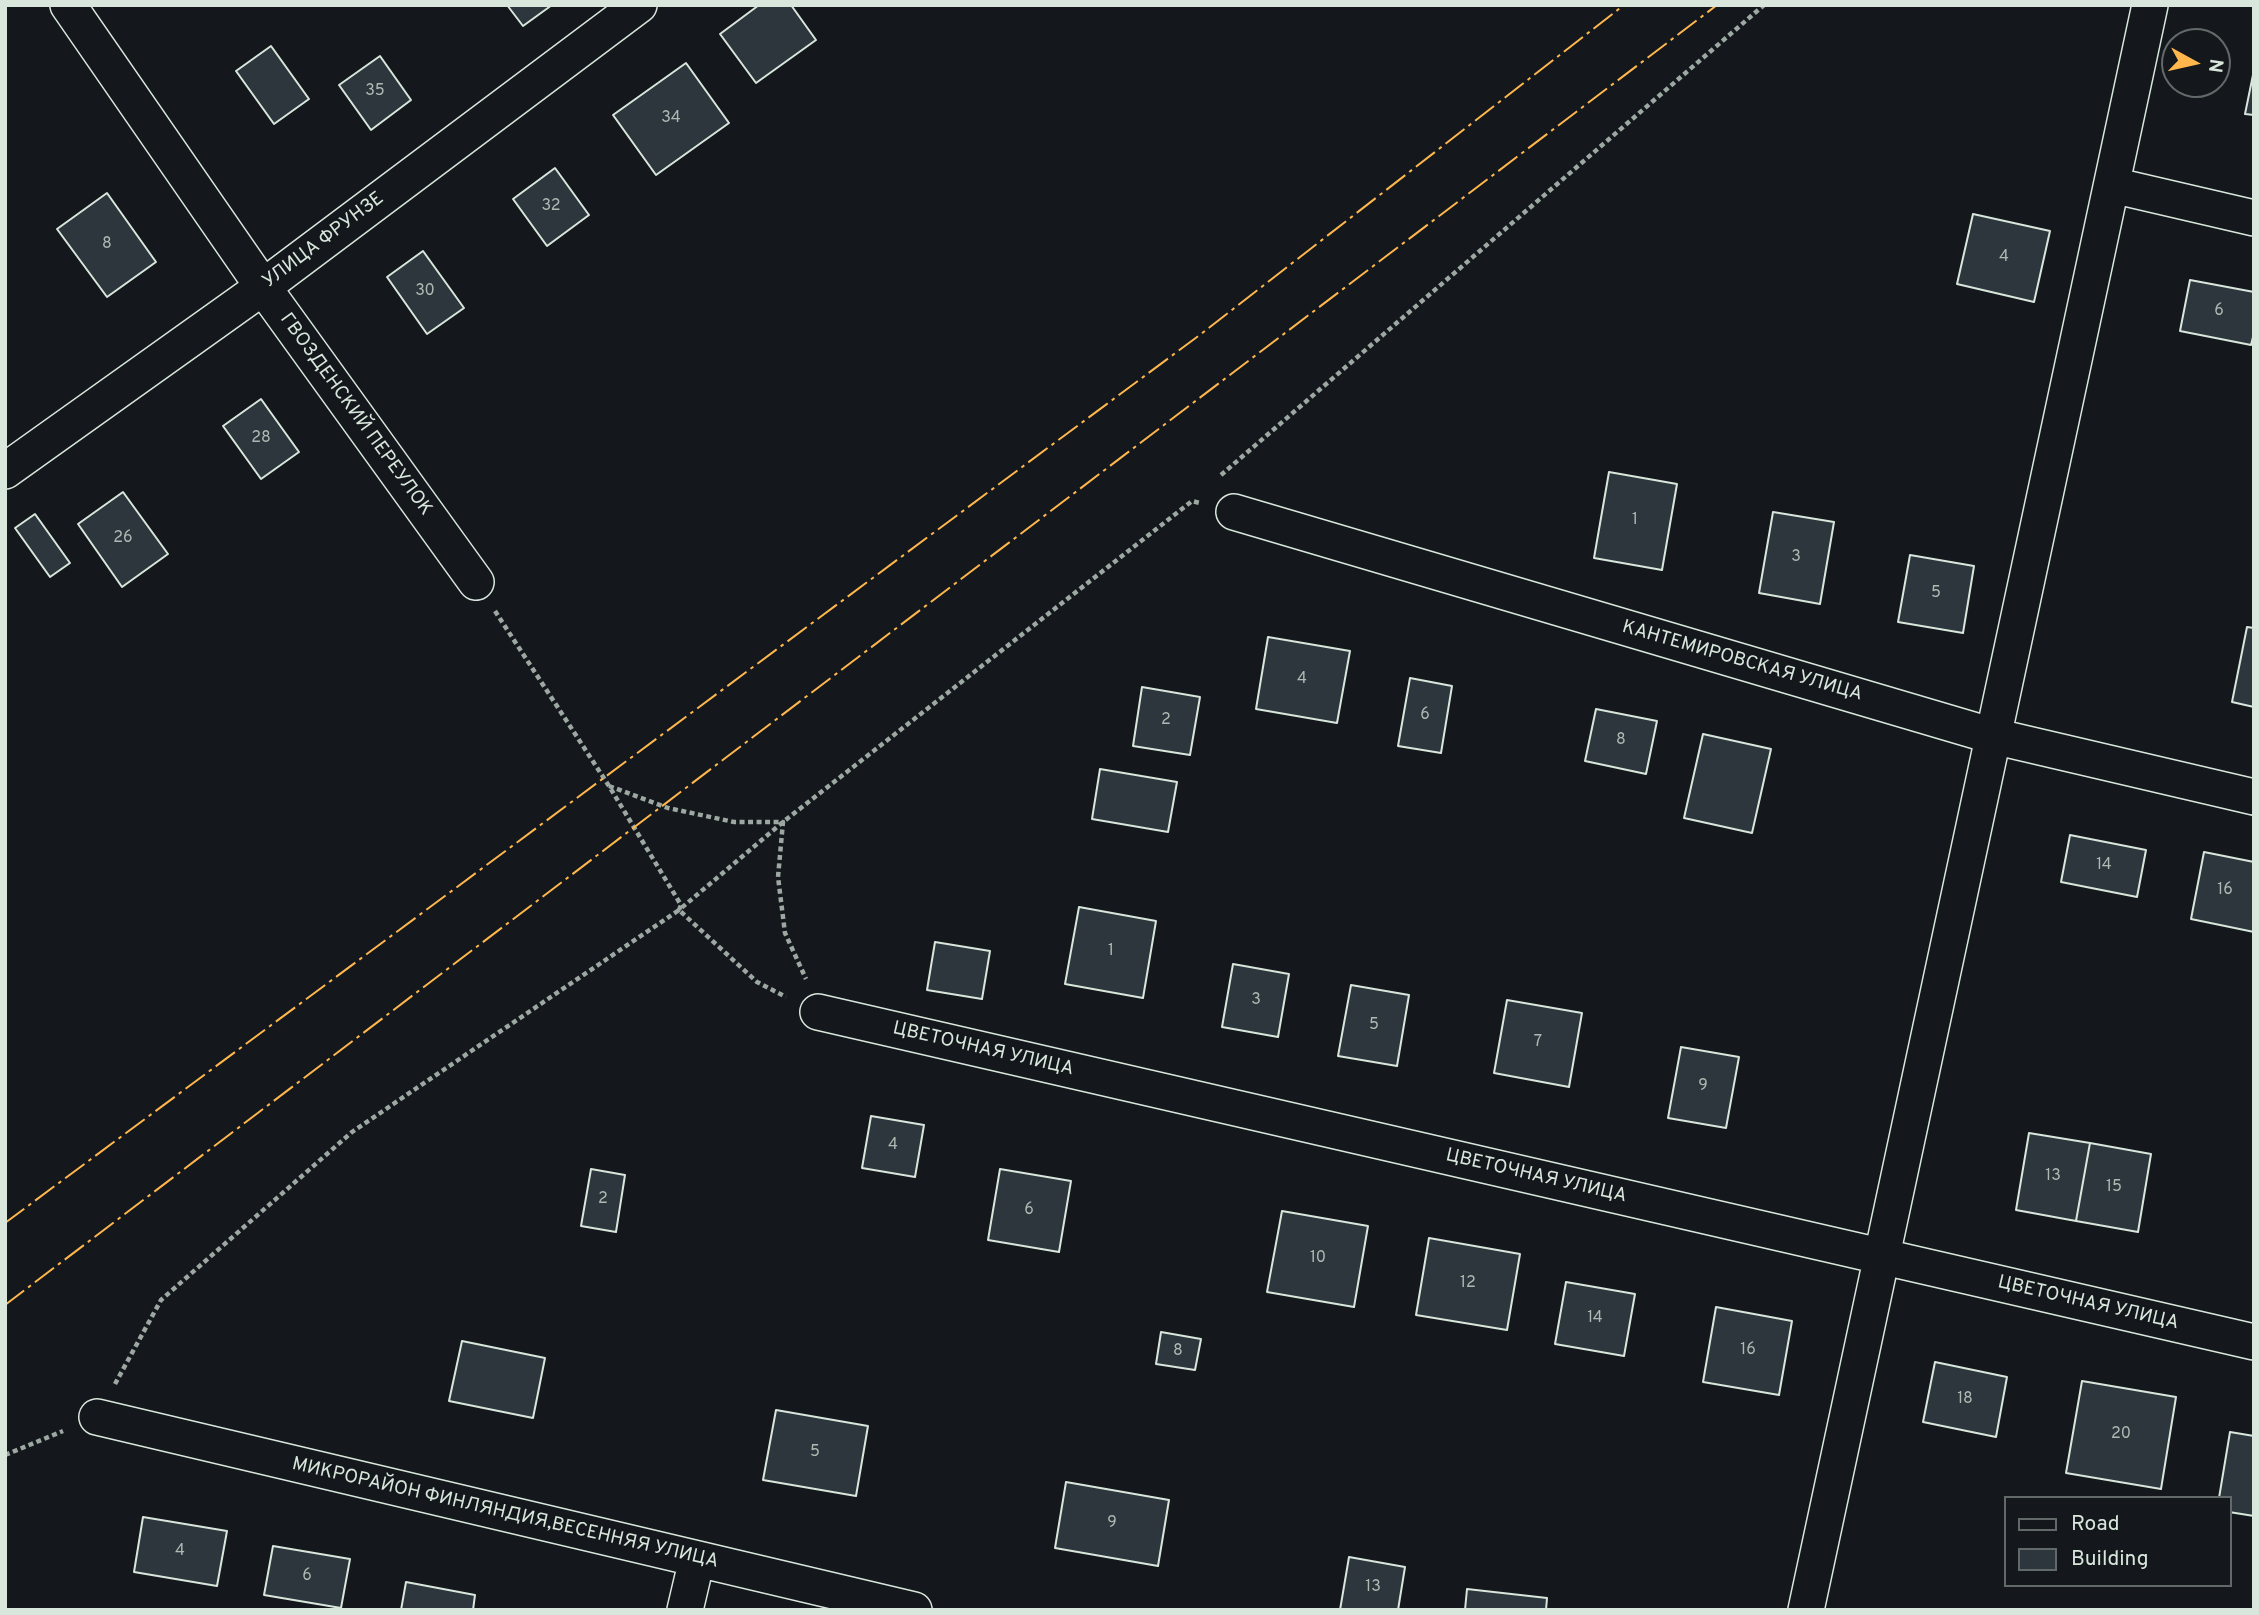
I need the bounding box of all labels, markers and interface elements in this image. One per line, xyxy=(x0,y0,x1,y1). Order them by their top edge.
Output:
north arrow xyxy=(2161,28,2231,98)
text: N xyxy=(2202,57,2228,74)
house number: 35 xyxy=(365,82,385,102)
house number: 34 xyxy=(661,109,681,129)
street label: УЛИЦА ФРУНЗЕ xyxy=(259,188,389,294)
house number: 32 xyxy=(541,197,561,217)
house number: 8 xyxy=(102,235,112,255)
house number: 4 xyxy=(1999,248,2009,268)
house number: 30 xyxy=(415,282,435,302)
house number: 6 xyxy=(2214,302,2224,322)
street label: ГВОЗДЕНСКИЙ ПЕРЕУЛОК xyxy=(274,309,436,521)
house number: 28 xyxy=(251,429,271,449)
house number: 1 xyxy=(1632,511,1638,531)
house number: 26 xyxy=(113,529,133,549)
house number: 3 xyxy=(1791,548,1801,568)
house number: 5 xyxy=(1931,584,1941,604)
street label: КАНТЕМИРОВСКАЯ УЛИЦА xyxy=(1619,617,1865,707)
house number: 4 xyxy=(1297,670,1307,690)
house number: 6 xyxy=(1420,706,1430,726)
house number: 2 xyxy=(1161,711,1171,731)
house number: 8 xyxy=(1616,731,1626,751)
house number: 14 xyxy=(2096,856,2112,876)
house number: 16 xyxy=(2217,881,2233,901)
house number: 1 xyxy=(1108,942,1114,962)
house number: 3 xyxy=(1251,991,1261,1011)
house number: 5 xyxy=(1369,1016,1379,1036)
street label: ЦВЕТОЧНАЯ УЛИЦА xyxy=(890,1018,1076,1082)
house number: 7 xyxy=(1534,1033,1542,1053)
house number: 9 xyxy=(1698,1077,1708,1097)
house number: 4 xyxy=(888,1136,898,1156)
street label: ЦВЕТОЧНАЯ УЛИЦА xyxy=(1443,1145,1629,1209)
house number: 13 xyxy=(2045,1167,2061,1187)
house number: 15 xyxy=(2106,1178,2122,1198)
house number: 2 xyxy=(598,1190,608,1210)
house number: 6 xyxy=(1024,1201,1034,1221)
house number: 10 xyxy=(1310,1249,1326,1269)
street label: ЦВЕТОЧНАЯ УЛИЦА xyxy=(1995,1272,2181,1336)
house number: 12 xyxy=(1460,1274,1476,1294)
house number: 14 xyxy=(1587,1309,1603,1329)
house number: 16 xyxy=(1740,1341,1756,1361)
house number: 8 xyxy=(1173,1342,1183,1362)
house number: 18 xyxy=(1957,1390,1973,1410)
house number: 20 xyxy=(2111,1425,2131,1445)
house number: 5 xyxy=(810,1443,820,1463)
street label: МИКРОРАЙОН ФИНЛЯНДИЯ,ВЕСЕННЯЯ УЛИЦА xyxy=(290,1454,720,1574)
legend xyxy=(2004,1496,2231,1587)
text: Road xyxy=(2071,1511,2120,1538)
house number: 9 xyxy=(1107,1514,1117,1534)
house number: 4 xyxy=(175,1542,185,1562)
text: Building xyxy=(2071,1546,2149,1573)
house number: 6 xyxy=(302,1567,312,1587)
house number: 13 xyxy=(1365,1578,1381,1598)

